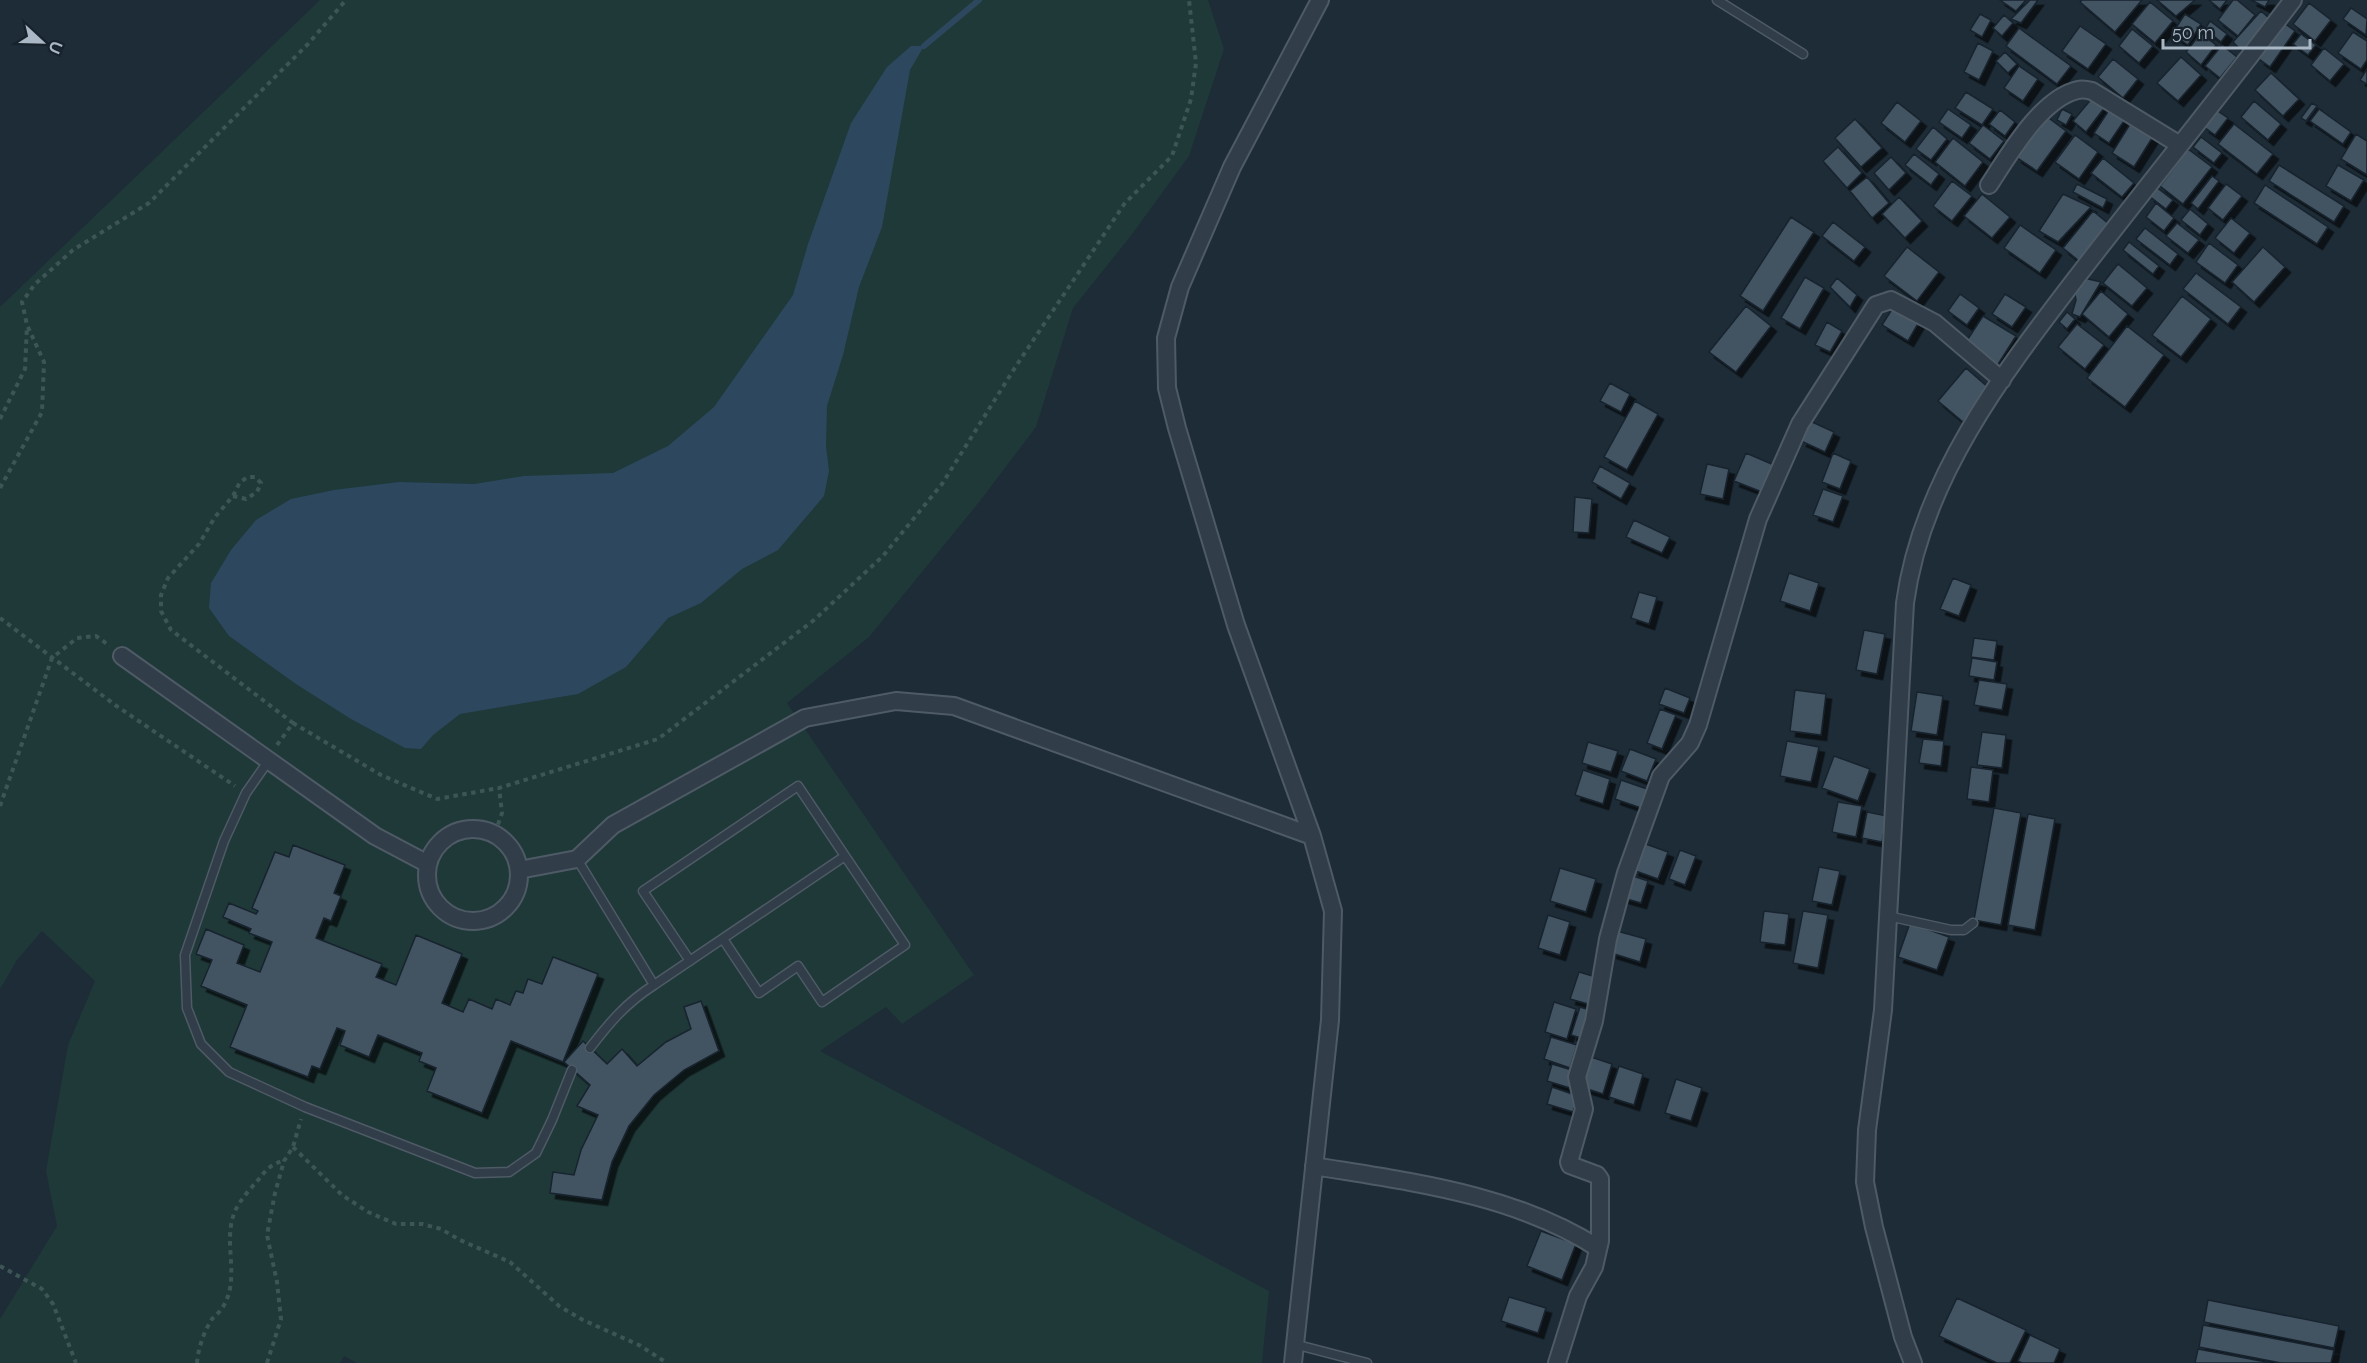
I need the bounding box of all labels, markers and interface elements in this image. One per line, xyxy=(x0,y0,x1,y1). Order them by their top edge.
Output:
north arrow xyxy=(12,12,72,72)
scale bar xyxy=(2163,12,2310,50)
text: 50 m xyxy=(2172,22,2214,43)
text: U xyxy=(44,38,67,57)

